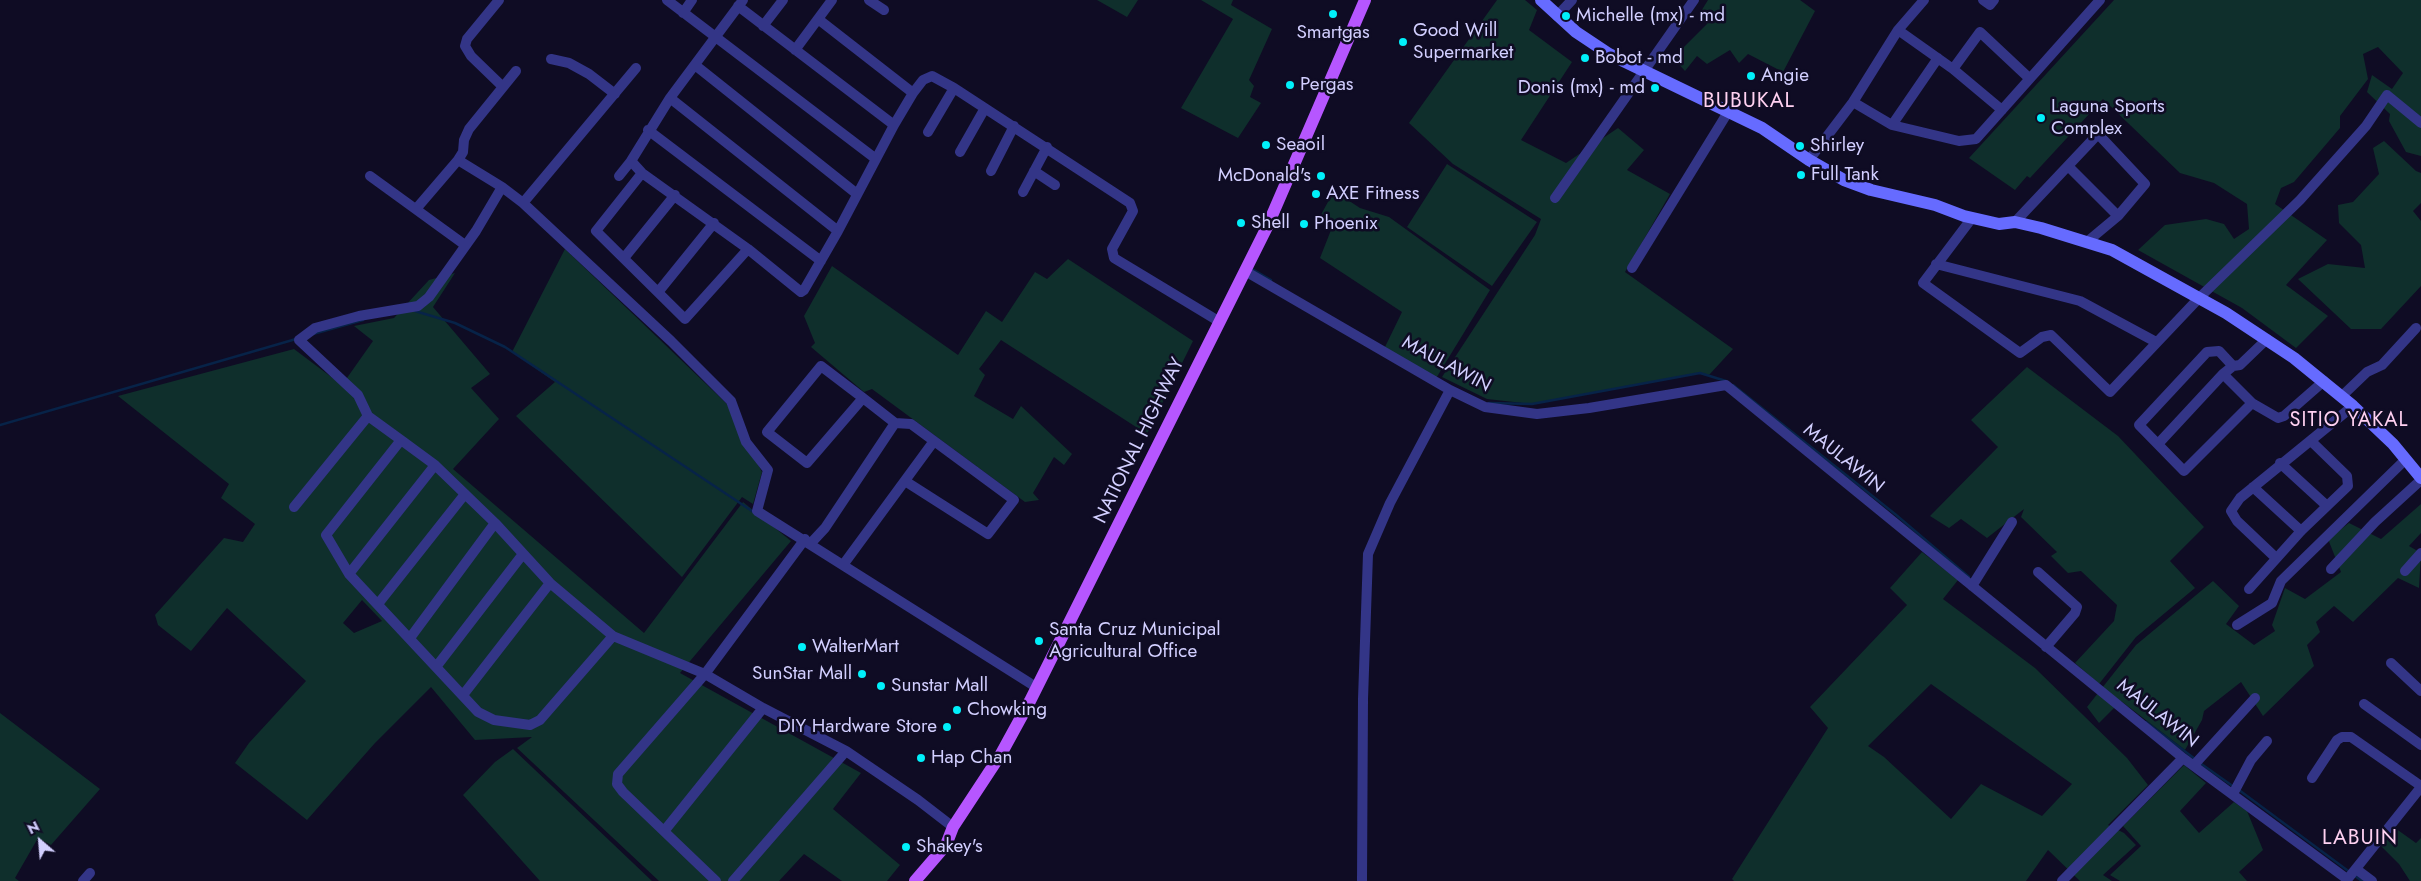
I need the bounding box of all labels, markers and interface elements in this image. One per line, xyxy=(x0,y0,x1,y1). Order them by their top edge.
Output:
place label: Michelle (mx) - md xyxy=(1576,5,1725,27)
marker: Smartgas xyxy=(1327,8,1339,20)
marker: Michelle (mx) - md xyxy=(1560,10,1572,22)
place label: Good Will Supermarket xyxy=(1413,20,1513,64)
place label: Smartgas xyxy=(1296,22,1370,44)
marker: Good Will Supermarket xyxy=(1397,36,1409,48)
place label: Bobot - md xyxy=(1595,47,1683,69)
marker: Bobot - md xyxy=(1579,52,1591,64)
place label: Angie xyxy=(1761,65,1809,87)
marker: Angie xyxy=(1745,70,1757,82)
place label: Pergas xyxy=(1300,74,1353,96)
place label: Donis (mx) - md xyxy=(1518,77,1645,99)
marker: Pergas xyxy=(1284,79,1296,91)
marker: Donis (mx) - md xyxy=(1649,82,1661,94)
district label: BUBUKAL xyxy=(1702,89,1796,115)
place label: Laguna Sports Complex xyxy=(2051,96,2165,140)
marker: Laguna Sports Complex xyxy=(2035,112,2047,124)
place label: Seaoil xyxy=(1276,134,1325,156)
place label: Shirley xyxy=(1810,135,1864,157)
marker: Seaoil xyxy=(1260,139,1272,151)
marker: Shirley xyxy=(1794,140,1806,152)
place label: Full Tank xyxy=(1811,164,1879,186)
place label: McDonald's xyxy=(1218,165,1311,187)
marker: Full Tank xyxy=(1795,169,1807,181)
marker: McDonald's xyxy=(1315,170,1327,182)
place label: AXE Fitness xyxy=(1326,183,1419,205)
marker: AXE Fitness xyxy=(1310,188,1322,200)
place label: Shell xyxy=(1251,212,1290,234)
place label: Phoenix xyxy=(1314,213,1377,235)
marker: Shell xyxy=(1235,217,1247,229)
marker: Phoenix xyxy=(1298,218,1310,230)
street label: MAULAWIN xyxy=(1397,332,1495,398)
street label: NATIONAL HIGHWAY xyxy=(1090,355,1190,527)
district label: SITIO YAKAL xyxy=(2288,409,2410,433)
street label: MAULAWIN xyxy=(1798,419,1888,499)
place label: Santa Cruz Municipal Agricultural Office xyxy=(1049,619,1221,663)
marker: Santa Cruz Municipal Agricultural Office xyxy=(1033,635,1045,647)
place label: WalterMart xyxy=(812,636,899,658)
marker: WalterMart xyxy=(796,641,808,653)
place label: SunStar Mall xyxy=(752,663,852,685)
marker: SunStar Mall xyxy=(856,668,868,680)
place label: Sunstar Mall xyxy=(891,675,988,697)
street label: MAULAWIN xyxy=(2111,675,2203,753)
marker: Sunstar Mall xyxy=(875,680,887,692)
place label: Chowking xyxy=(967,699,1047,721)
marker: Chowking xyxy=(951,704,963,716)
place label: DIY Hardware Store xyxy=(778,716,937,738)
marker: DIY Hardware Store xyxy=(941,721,953,733)
place label: Hap Chan xyxy=(931,747,1012,769)
marker: Hap Chan xyxy=(915,752,927,764)
north arrow xyxy=(15,816,65,866)
text: N xyxy=(24,816,43,839)
district label: LABUIN xyxy=(2321,826,2399,852)
place label: Shakey's xyxy=(916,836,983,858)
marker: Shakey's xyxy=(900,841,912,853)

